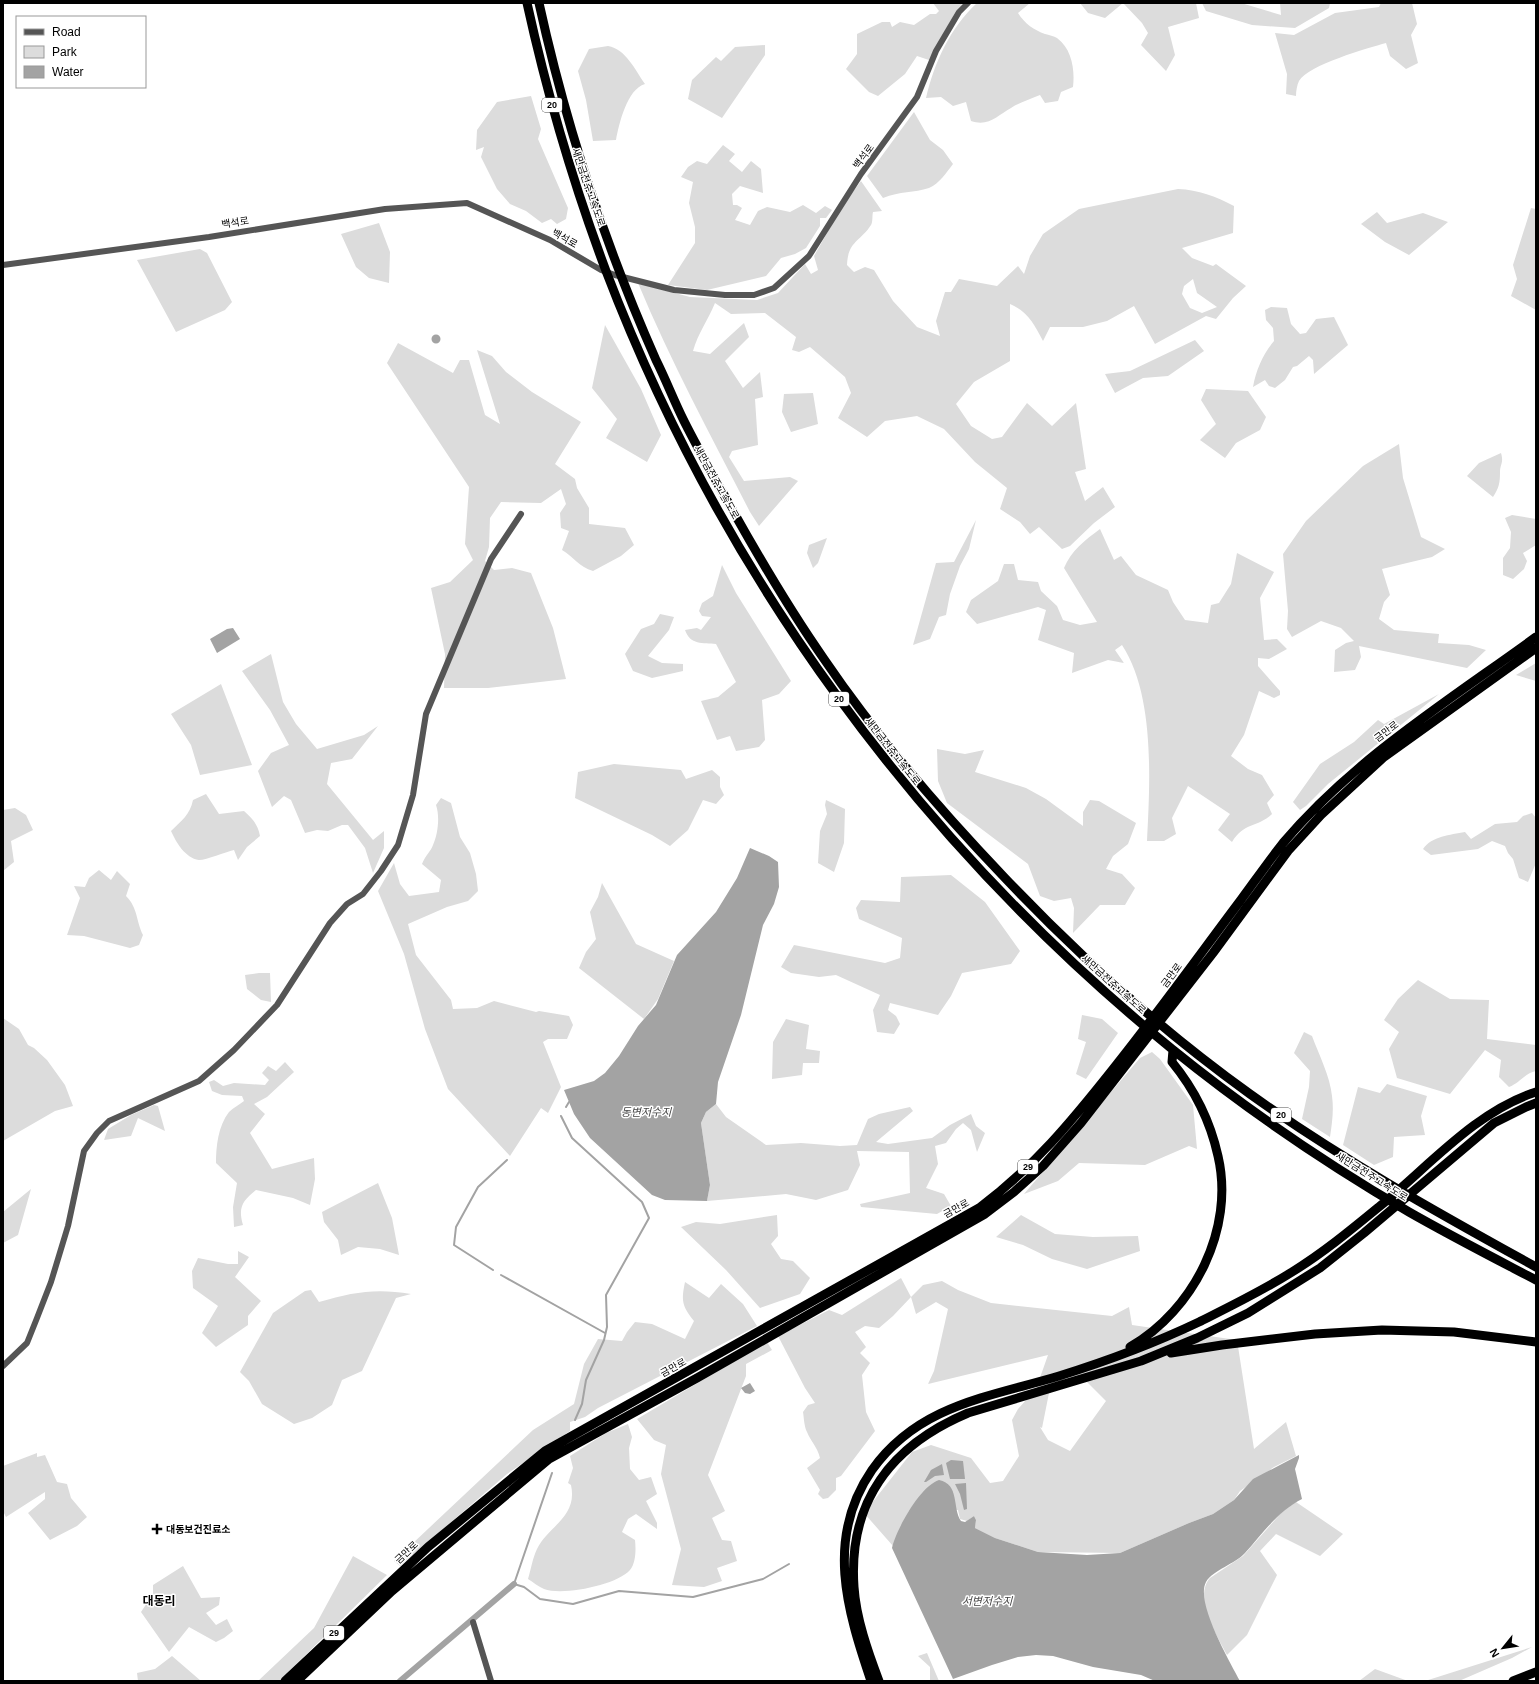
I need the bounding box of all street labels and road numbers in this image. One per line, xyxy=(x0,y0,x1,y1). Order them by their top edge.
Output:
road number: 20 xyxy=(542,98,562,112)
street label: 백석로 xyxy=(851,142,876,171)
street label: 새만금전주고속도로 xyxy=(570,146,607,228)
street label: 백석로 xyxy=(221,215,250,230)
street label: 백석로 xyxy=(550,227,579,250)
street label: 새만금전주고속도로 xyxy=(692,443,741,521)
road number: 20 xyxy=(829,692,849,706)
street label: 새만금전주고속도로 xyxy=(863,715,922,787)
street label: 금만로 xyxy=(1372,719,1401,744)
street label: 새만금전주고속도로 xyxy=(1079,953,1148,1016)
street label: 금만로 xyxy=(1159,961,1184,990)
road number: 20 xyxy=(1271,1108,1291,1122)
street label: 새만금전주고속도로 xyxy=(1334,1150,1410,1203)
road number: 29 xyxy=(1018,1160,1038,1174)
street label: 금만로 xyxy=(942,1197,971,1220)
street label: 금만로 xyxy=(659,1356,688,1379)
street label: 금만로 xyxy=(392,1539,420,1566)
road number: 29 xyxy=(324,1626,344,1640)

